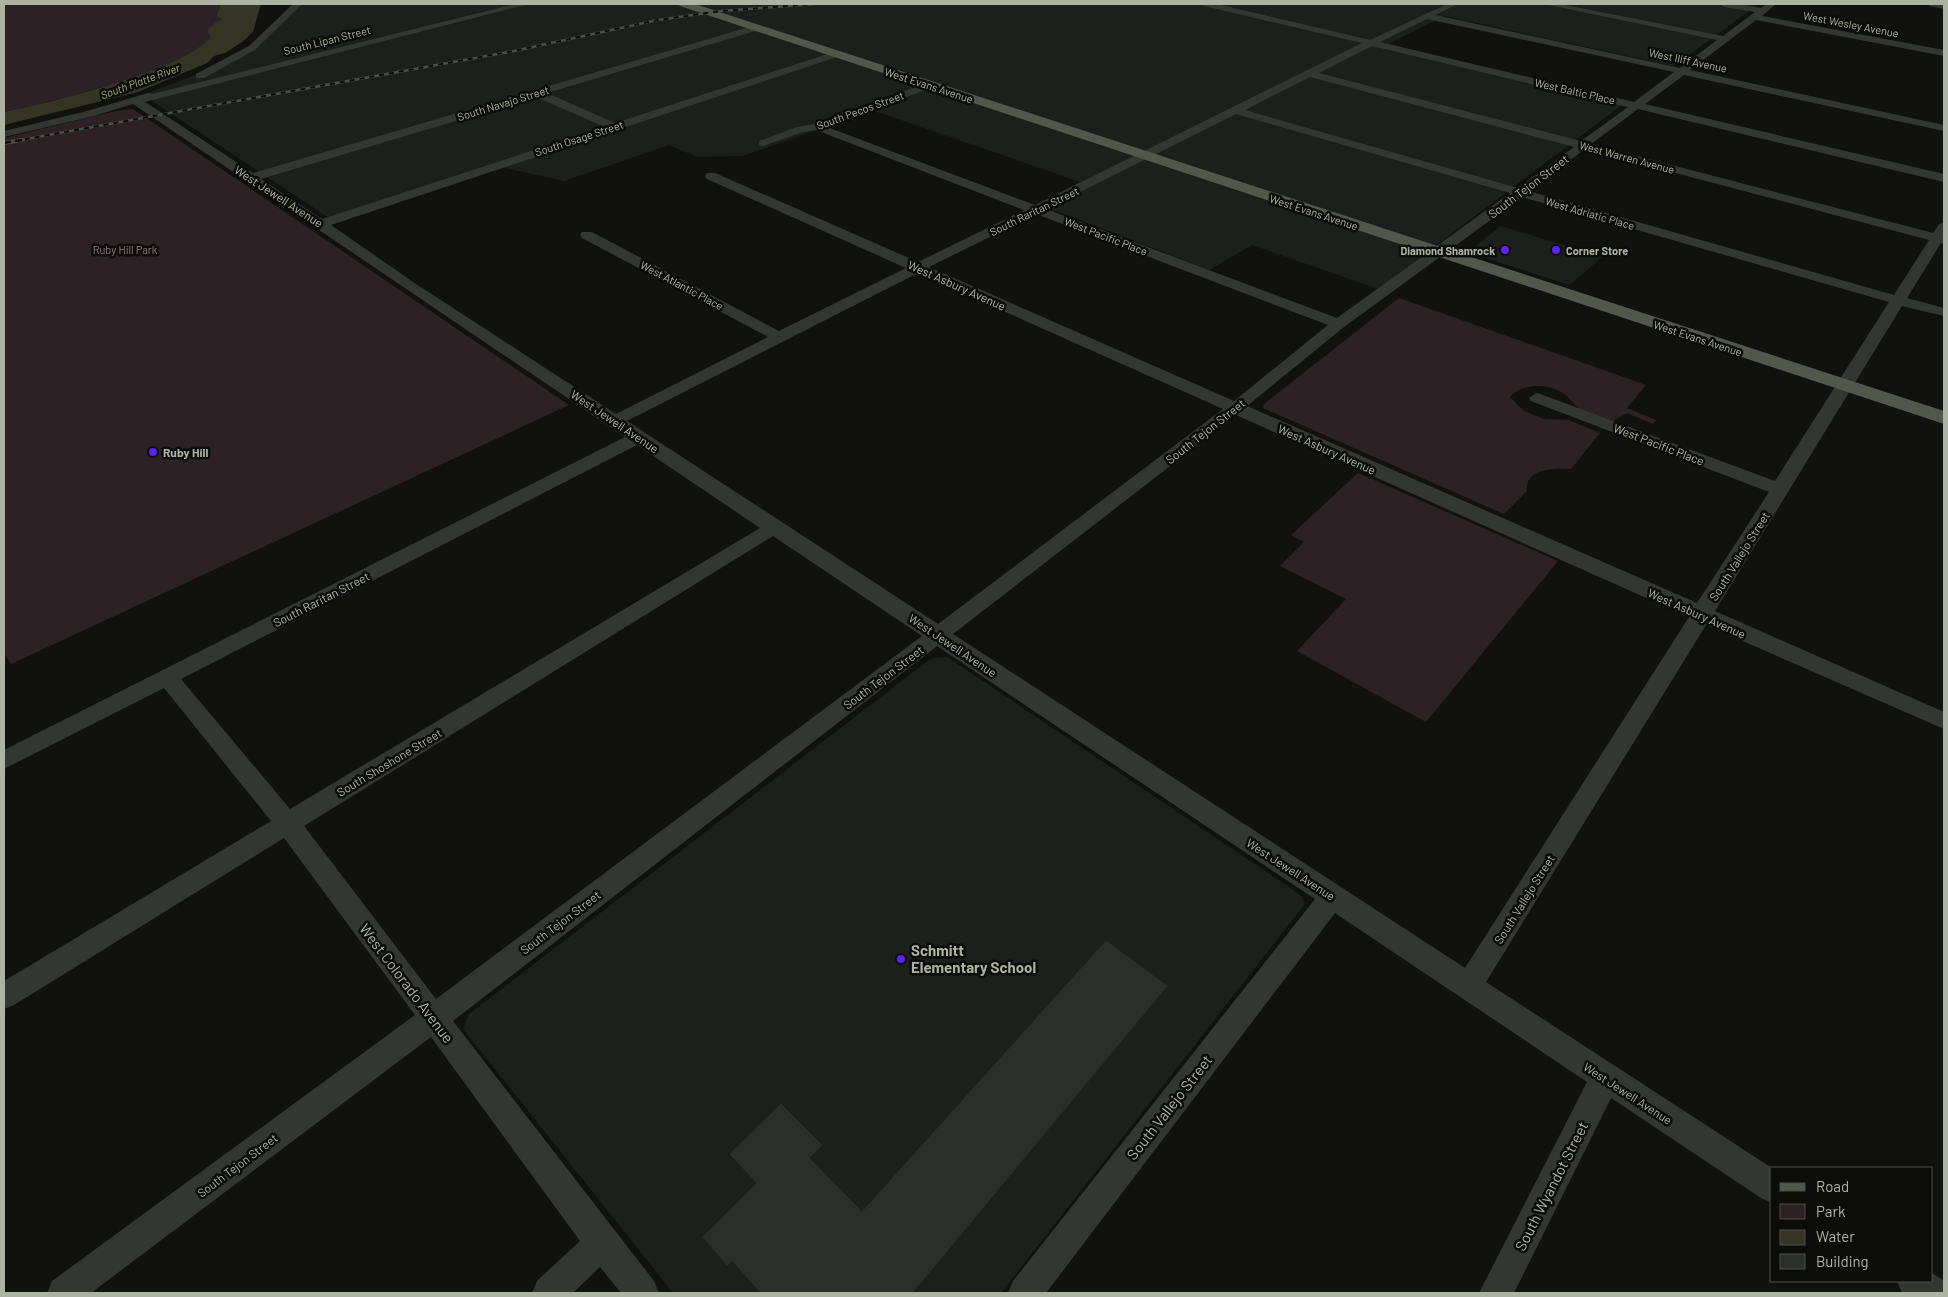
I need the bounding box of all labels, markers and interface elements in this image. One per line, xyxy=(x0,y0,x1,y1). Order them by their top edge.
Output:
street label: West Wesley Avenue xyxy=(1802,8,1900,40)
street label: South Lipan Street xyxy=(282,23,372,57)
street label: West Iliff Avenue xyxy=(1648,45,1728,75)
water label: South Platte River xyxy=(99,60,182,101)
street label: West Evans Avenue xyxy=(883,65,975,105)
street label: West Baltic Place xyxy=(1533,75,1617,107)
street label: South Navajo Street xyxy=(456,83,550,123)
street label: South Pecos Street xyxy=(815,88,905,132)
street label: South Osage Street xyxy=(533,118,625,158)
street label: West Warren Avenue xyxy=(1578,138,1676,176)
street label: South Tejon Street xyxy=(1485,151,1571,221)
street label: West Jewell Avenue xyxy=(232,162,326,230)
street label: South Raritan Street xyxy=(987,184,1081,238)
street label: West Evans Avenue xyxy=(1268,192,1360,232)
street label: West Adriatic Place xyxy=(1544,194,1636,232)
street label: West Pacific Place xyxy=(1063,214,1149,258)
park label: Ruby Hill Park xyxy=(93,243,158,256)
place label: Diamond Shamrock xyxy=(1400,244,1495,257)
marker: Diamond Shamrock xyxy=(1499,244,1511,256)
marker: Corner Store xyxy=(1550,244,1562,256)
place label: Corner Store xyxy=(1566,244,1628,257)
street label: West Asbury Avenue xyxy=(906,257,1008,313)
street label: West Atlantic Place xyxy=(638,258,726,312)
street label: West Evans Avenue xyxy=(1652,318,1744,358)
street label: West Jewell Avenue xyxy=(568,386,662,456)
street label: South Tejon Street xyxy=(1163,396,1247,466)
street label: West Pacific Place xyxy=(1612,420,1706,468)
street label: West Asbury Avenue xyxy=(1276,421,1378,477)
place label: Ruby Hill xyxy=(163,445,208,459)
marker: Ruby Hill xyxy=(147,446,159,458)
street label: South Vallejo Street xyxy=(1706,509,1772,603)
street label: South Raritan Street xyxy=(270,569,372,629)
street label: West Asbury Avenue xyxy=(1646,585,1748,641)
street label: West Jewell Avenue xyxy=(906,610,1000,680)
street label: South Tejon Street xyxy=(840,642,926,712)
street label: South Shoshone Street xyxy=(334,725,444,799)
street label: West Jewell Avenue xyxy=(1244,835,1338,903)
street label: South Vallejo Street xyxy=(1491,852,1557,946)
street label: South Tejon Street xyxy=(517,887,603,957)
street label: West Colorado Avenue xyxy=(356,920,458,1046)
place label: Schmitt Elementary School xyxy=(911,941,1036,976)
marker: Schmitt Elementary School xyxy=(895,953,907,965)
street label: South Vallejo Street xyxy=(1123,1051,1215,1163)
street label: West Jewell Avenue xyxy=(1581,1059,1675,1127)
street label: South Wyandot Street xyxy=(1511,1118,1591,1254)
street label: South Tejon Street xyxy=(194,1130,280,1200)
legend xyxy=(1770,1167,1933,1282)
text: Road xyxy=(1816,1177,1849,1195)
text: Park xyxy=(1816,1202,1846,1220)
text: Water xyxy=(1816,1227,1855,1245)
text: Building xyxy=(1816,1252,1869,1270)

